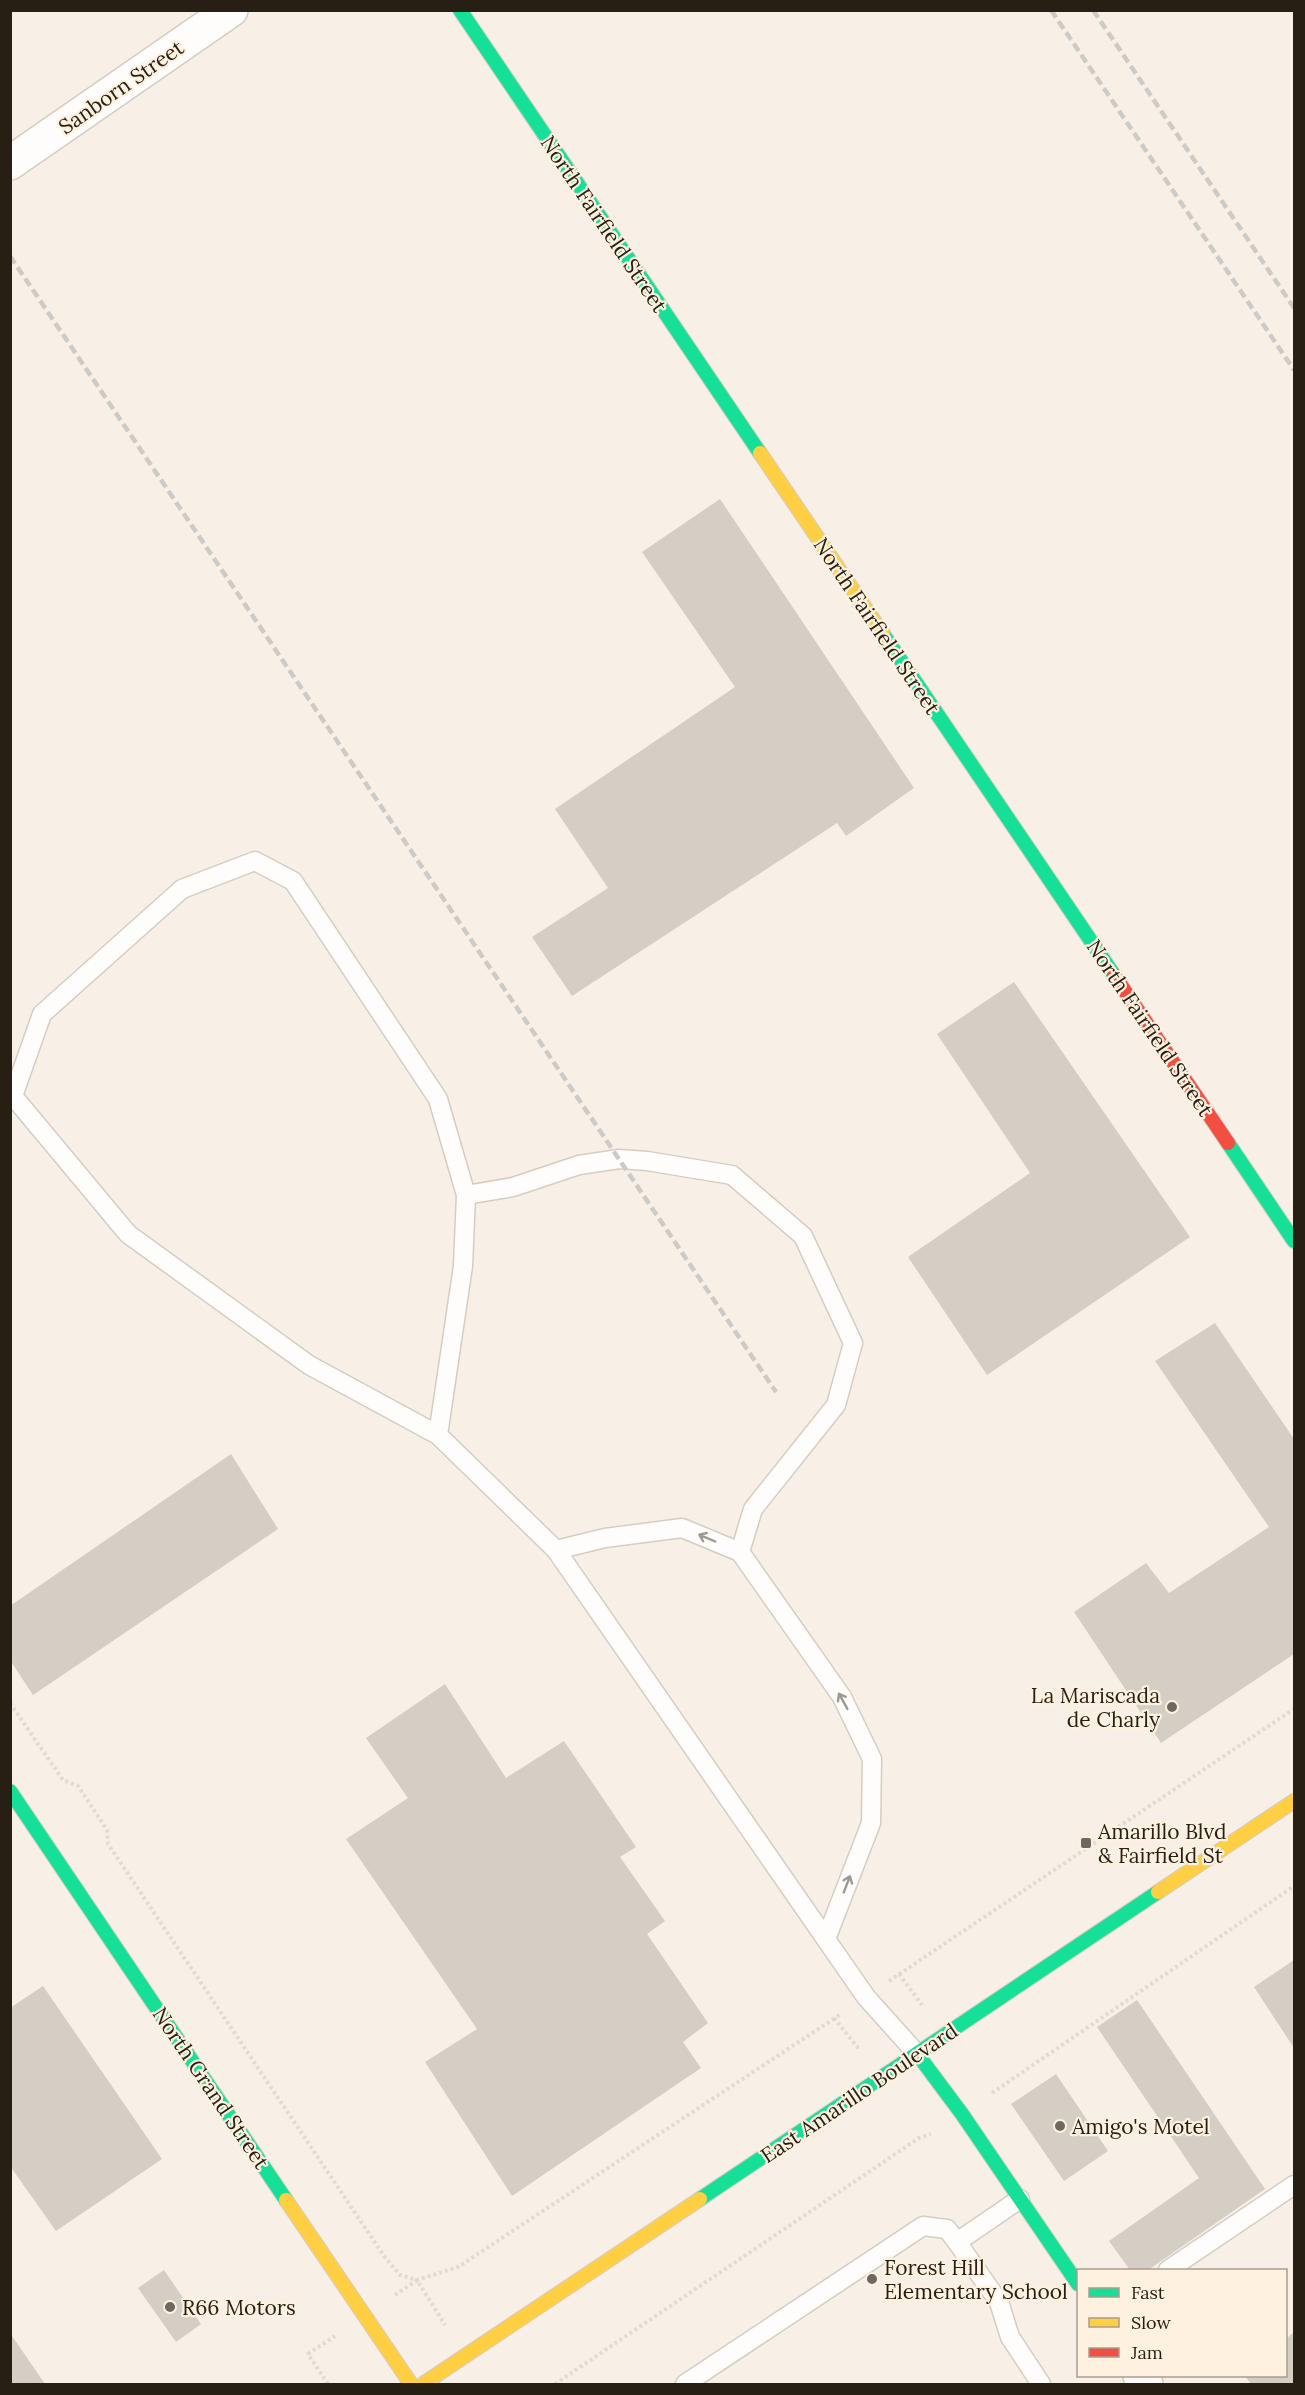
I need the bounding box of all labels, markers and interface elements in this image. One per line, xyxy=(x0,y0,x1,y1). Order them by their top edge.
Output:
street label: Sanborn Street xyxy=(53,33,190,140)
street label: North Fairfield Street xyxy=(535,130,674,318)
street label: North Fairfield Street xyxy=(808,532,947,720)
street label: North Fairfield Street xyxy=(1081,934,1220,1122)
one-way arrow xyxy=(699,1532,717,1544)
place label: La Mariscada de Charly xyxy=(1031,1682,1160,1733)
one-way arrow xyxy=(837,1692,848,1710)
marker: La Mariscada de Charly xyxy=(1165,1700,1179,1714)
place label: Amarillo Blvd & Fairfield St xyxy=(1097,1818,1227,1869)
marker: Amarillo Blvd & Fairfield St xyxy=(1079,1836,1093,1850)
one-way arrow xyxy=(842,1875,853,1894)
street label: North Grand Street xyxy=(147,2002,276,2175)
street label: East Amarillo Boulevard xyxy=(755,2017,963,2169)
place label: Amigo's Motel xyxy=(1071,2113,1210,2140)
marker: Amigo's Motel xyxy=(1053,2119,1067,2133)
place label: Forest Hill Elementary School xyxy=(884,2254,1068,2305)
legend xyxy=(1077,2269,1287,2377)
marker: Forest Hill Elementary School xyxy=(865,2272,879,2286)
text: Fast xyxy=(1131,2281,1165,2304)
place label: R66 Motors xyxy=(182,2294,296,2321)
marker: R66 Motors xyxy=(163,2300,177,2314)
text: Slow xyxy=(1131,2311,1171,2334)
text: Jam xyxy=(1130,2341,1163,2364)

